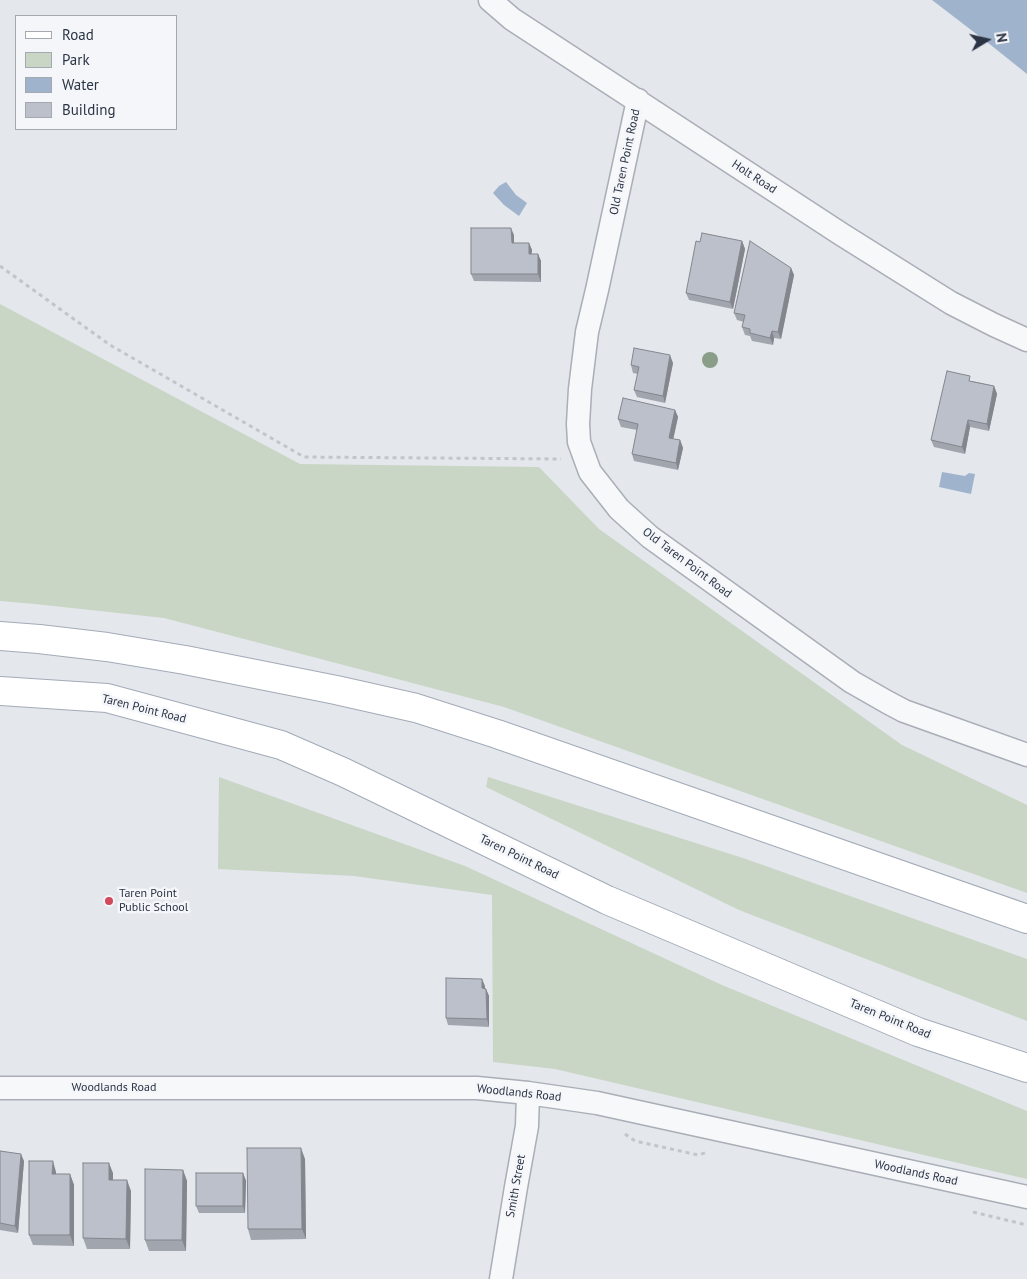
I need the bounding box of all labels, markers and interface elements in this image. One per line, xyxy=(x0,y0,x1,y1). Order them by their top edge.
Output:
legend xyxy=(15,15,178,130)
north arrow xyxy=(962,15,1012,65)
text: Road xyxy=(62,25,94,44)
text: N xyxy=(992,32,1011,44)
text: Park xyxy=(62,50,90,69)
text: Water xyxy=(62,75,99,94)
text: Building xyxy=(62,100,116,119)
street label: Old Taren Point Road xyxy=(607,108,643,216)
street label: Holt Road xyxy=(729,157,779,197)
street label: Old Taren Point Road xyxy=(640,525,734,601)
street label: Taren Point Road xyxy=(100,692,188,726)
street label: Taren Point Road xyxy=(477,832,561,882)
place label: Taren Point Public School xyxy=(119,887,188,915)
marker: Taren Point Public School xyxy=(103,895,115,907)
street label: Taren Point Road xyxy=(847,996,933,1042)
street label: Woodlands Road xyxy=(72,1081,156,1095)
street label: Woodlands Road xyxy=(476,1081,562,1105)
street label: Smith Street xyxy=(503,1153,529,1219)
street label: Woodlands Road xyxy=(873,1157,959,1189)

